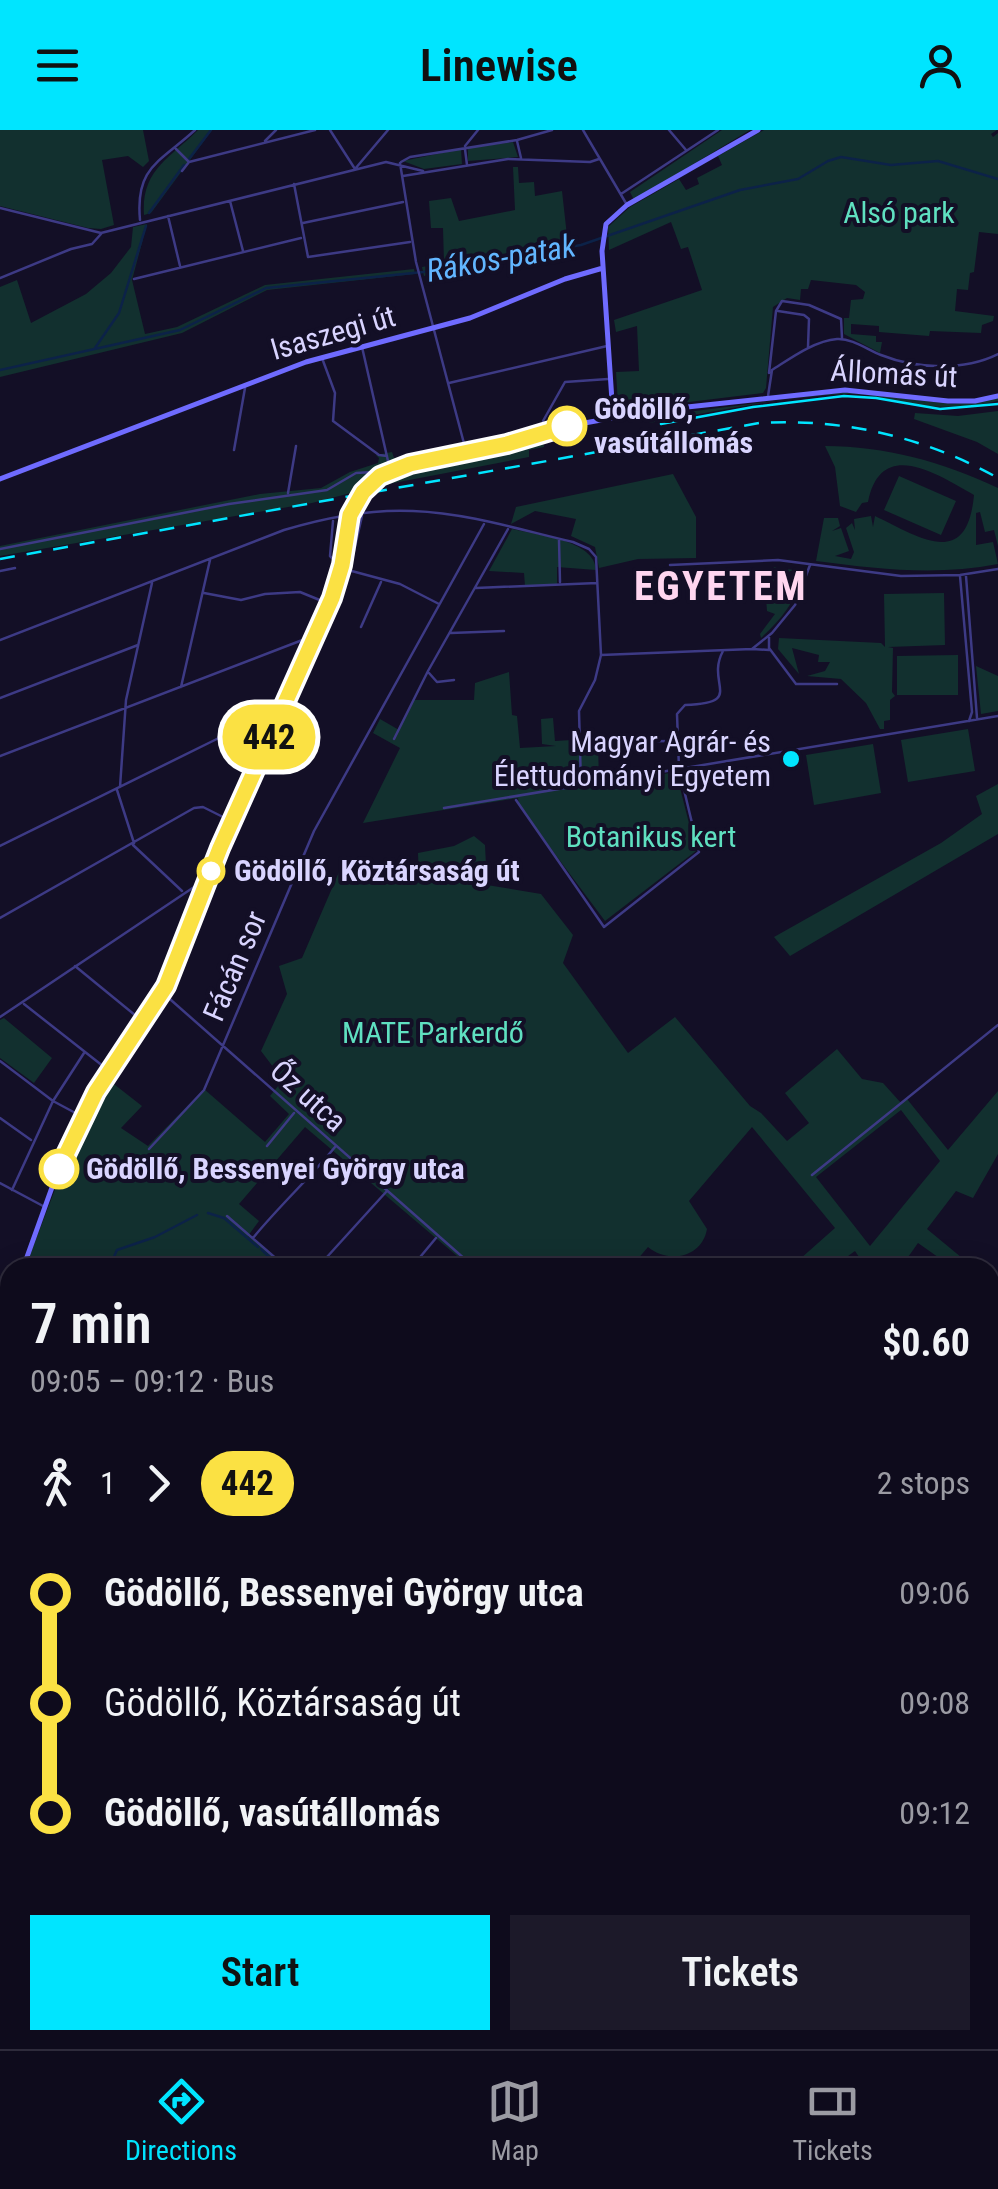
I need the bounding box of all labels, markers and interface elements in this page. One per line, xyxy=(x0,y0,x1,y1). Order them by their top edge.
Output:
icon: menu xyxy=(30,38,85,93)
icon: person xyxy=(913,38,968,93)
text: Linewise xyxy=(420,39,578,92)
park label: Alsó park xyxy=(843,195,955,230)
water label: Rákos-patak xyxy=(423,226,580,290)
street label: Isaszegi út xyxy=(266,298,399,367)
street label: Állomás út xyxy=(830,353,958,394)
place label: Gödöllő, vasútállomás xyxy=(594,391,753,460)
marker: Gödöllő, vasútállomás xyxy=(548,407,586,445)
district label: EGYETEM xyxy=(634,563,808,610)
line badge: 442 xyxy=(212,704,326,770)
text: 442 xyxy=(242,717,296,758)
place label: Magyar Agrár- és Élettudományi Egyetem xyxy=(494,724,771,793)
marker: Magyar Agrár- és Élettudományi Egyetem xyxy=(780,748,802,770)
park label: Botanikus kert xyxy=(566,819,736,854)
place label: Gödöllő, Köztársaság út xyxy=(234,853,520,888)
marker: Gödöllő, Köztársaság út xyxy=(198,858,224,884)
street label: Fácán sor xyxy=(196,906,273,1026)
park label: MATE Parkerdő xyxy=(342,1015,524,1050)
street label: Őz utca xyxy=(263,1053,353,1139)
marker: Gödöllő, Bessenyei György utca xyxy=(40,1150,78,1188)
place label: Gödöllő, Bessenyei György utca xyxy=(86,1151,465,1186)
text: 7 min xyxy=(30,1292,152,1356)
text: $0.60 xyxy=(882,1321,970,1365)
text: 09:05 – 09:12 · Bus xyxy=(30,1362,274,1400)
icon: walk xyxy=(30,1456,85,1511)
icon: forward xyxy=(131,1456,186,1511)
text: 442 xyxy=(221,1463,274,1504)
text: 1 xyxy=(100,1464,116,1502)
text: 2 stops xyxy=(877,1464,970,1502)
text: Gödöllő, Bessenyei György utca xyxy=(104,1571,584,1615)
text: 09:06 xyxy=(899,1574,970,1612)
text: Gödöllő, Köztársaság út xyxy=(104,1681,461,1725)
text: 09:08 xyxy=(899,1684,970,1722)
text: Gödöllő, vasútállomás xyxy=(104,1791,441,1835)
text: 09:12 xyxy=(899,1794,970,1832)
button: Start xyxy=(30,1915,490,2030)
button: Tickets xyxy=(510,1915,970,2030)
tab: Directions xyxy=(125,2074,237,2167)
tab: Map xyxy=(487,2074,542,2167)
tab: Tickets xyxy=(792,2074,873,2167)

